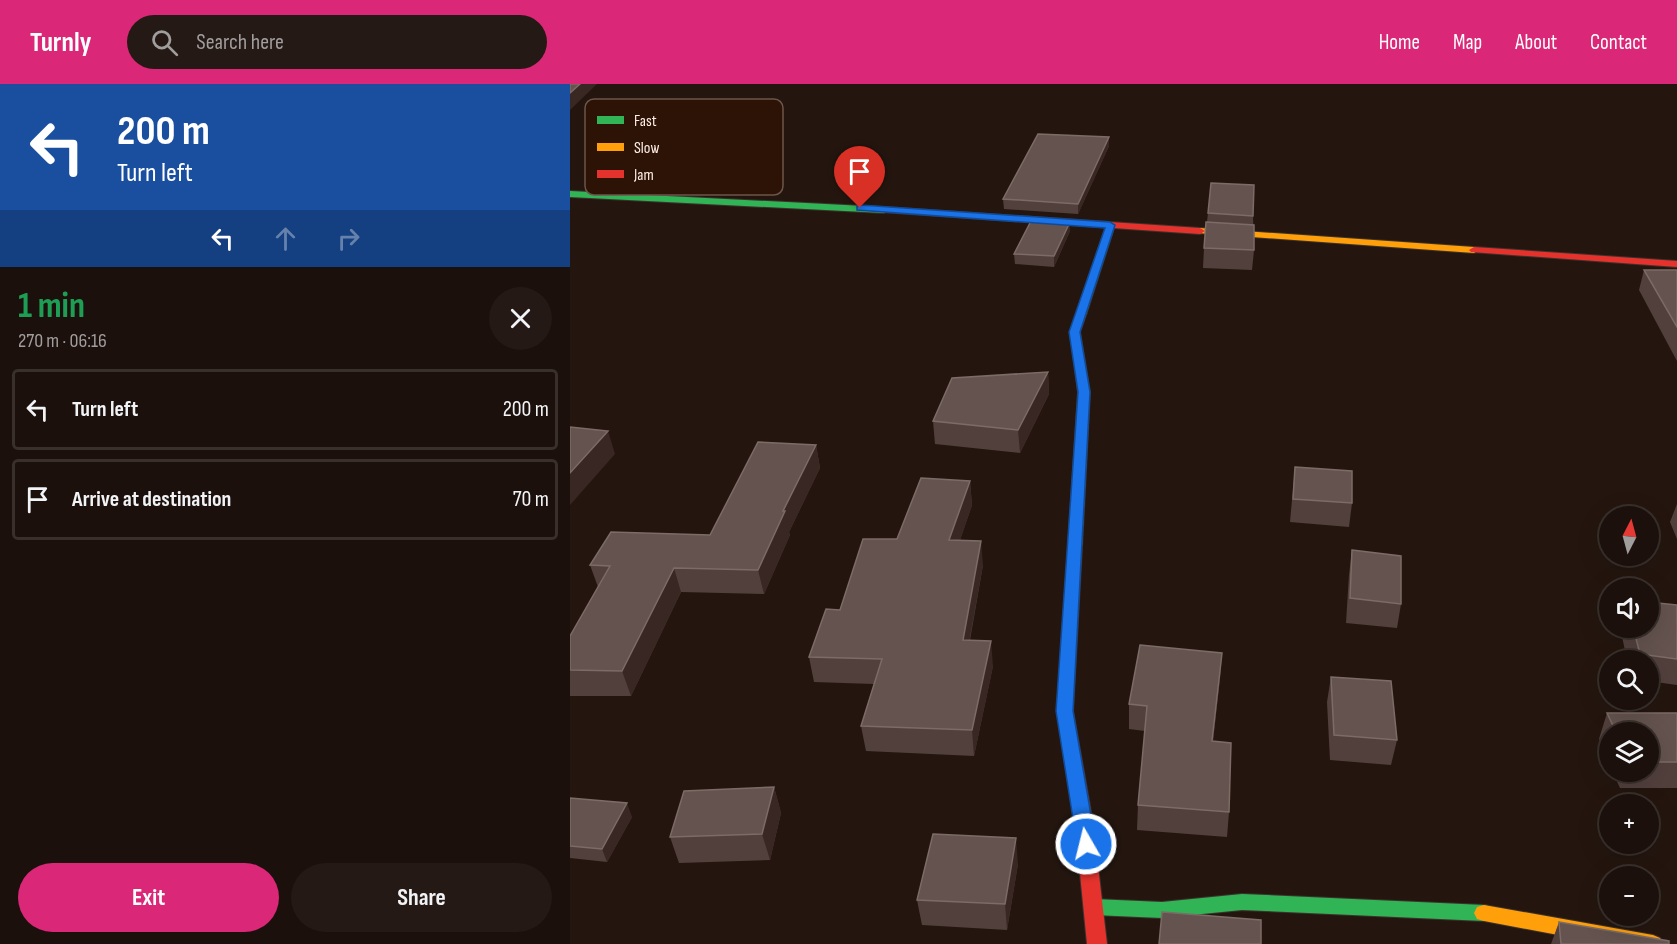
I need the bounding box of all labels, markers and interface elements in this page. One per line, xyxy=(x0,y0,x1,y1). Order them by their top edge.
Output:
search box xyxy=(127,15,547,69)
text: Turnly xyxy=(30,26,91,59)
icon: search xyxy=(148,26,181,59)
text: Search here xyxy=(196,29,284,56)
text: Home xyxy=(1379,30,1420,55)
text: Map xyxy=(1453,30,1482,55)
text: About xyxy=(1515,30,1557,55)
text: Contact xyxy=(1590,30,1647,55)
legend xyxy=(585,99,783,195)
text: 200 m xyxy=(117,106,210,157)
icon: left xyxy=(18,108,96,186)
text: Fast xyxy=(634,112,657,131)
text: Slow xyxy=(634,139,659,158)
pin xyxy=(834,146,885,208)
icon: arrive xyxy=(843,155,876,188)
text: Turn left xyxy=(117,157,193,189)
text: Jam xyxy=(633,166,654,185)
icon: left xyxy=(206,222,239,255)
icon: ahead xyxy=(269,222,302,255)
icon: right xyxy=(332,222,365,255)
text: 1 min xyxy=(18,285,85,328)
button: close xyxy=(489,287,552,350)
text: 270 m · 06:16 xyxy=(18,329,107,353)
icon: left xyxy=(21,393,54,426)
text: Turn left xyxy=(72,396,138,423)
text: 200 m xyxy=(503,396,549,423)
icon: arrive xyxy=(21,483,54,516)
text: Arrive at destination xyxy=(72,486,231,513)
text: 70 m xyxy=(513,486,549,513)
north arrow xyxy=(1599,506,1659,566)
map controls xyxy=(1599,506,1659,926)
button: sound xyxy=(1599,578,1659,638)
button: search xyxy=(1599,650,1659,710)
button: layers xyxy=(1599,722,1659,782)
button: + xyxy=(1599,794,1659,854)
position arrow xyxy=(1054,812,1118,876)
button: Exit xyxy=(18,863,279,932)
button: Share xyxy=(291,863,552,932)
button: − xyxy=(1599,866,1659,926)

